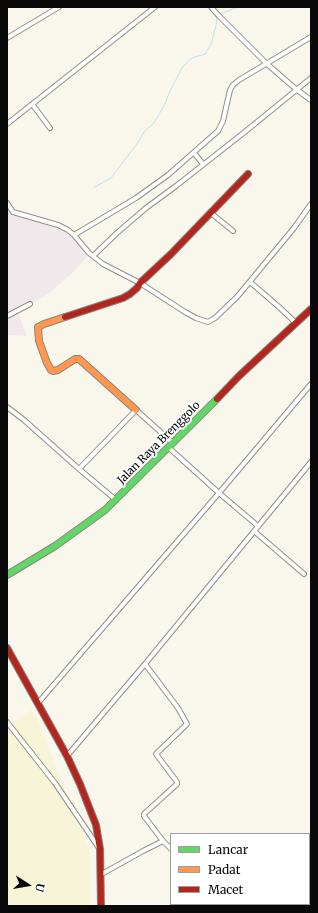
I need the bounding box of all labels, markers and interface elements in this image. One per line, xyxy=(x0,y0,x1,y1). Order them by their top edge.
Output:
street label: Jalan Raya Brenggolo xyxy=(115,399,203,487)
legend xyxy=(170,833,310,905)
text: Lancar xyxy=(208,842,248,857)
text: Padat xyxy=(208,862,240,877)
north arrow xyxy=(8,865,48,905)
text: U xyxy=(32,882,47,893)
text: Macet xyxy=(208,882,243,897)

